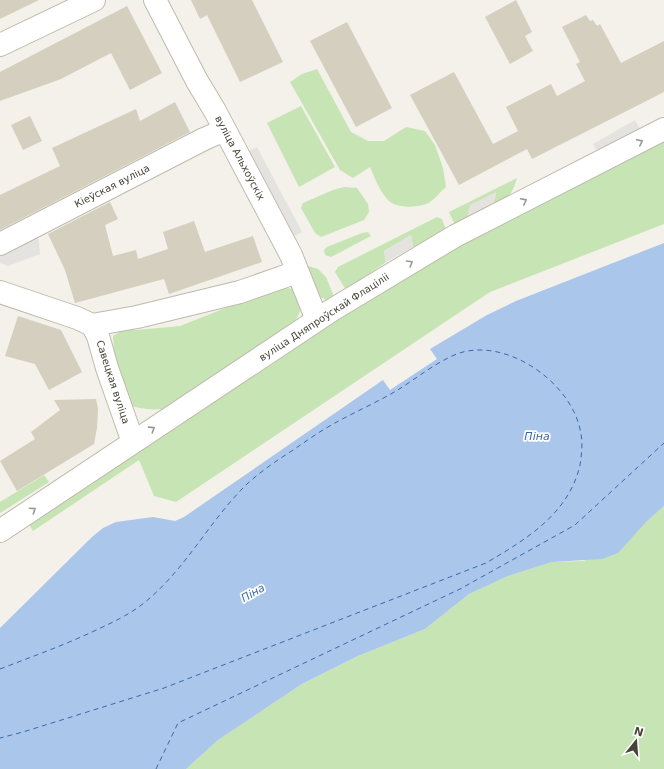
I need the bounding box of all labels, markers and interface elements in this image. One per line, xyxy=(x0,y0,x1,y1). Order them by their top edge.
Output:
street label: вуліца Альхоўскіх xyxy=(213,114,267,202)
one-way arrow xyxy=(636,139,643,146)
street label: Кіеўская вуліца xyxy=(73,162,151,210)
one-way arrow xyxy=(520,198,527,205)
one-way arrow xyxy=(406,260,413,268)
street label: вуліца Дняпроўскай Флаціліі xyxy=(257,271,391,363)
street label: Савецкая вуліца xyxy=(94,339,132,425)
one-way arrow xyxy=(148,427,155,434)
water label: Піна xyxy=(524,430,550,443)
one-way arrow xyxy=(28,508,35,515)
water label: Піна xyxy=(239,581,267,605)
north arrow xyxy=(616,721,656,761)
text: N xyxy=(632,724,645,739)

